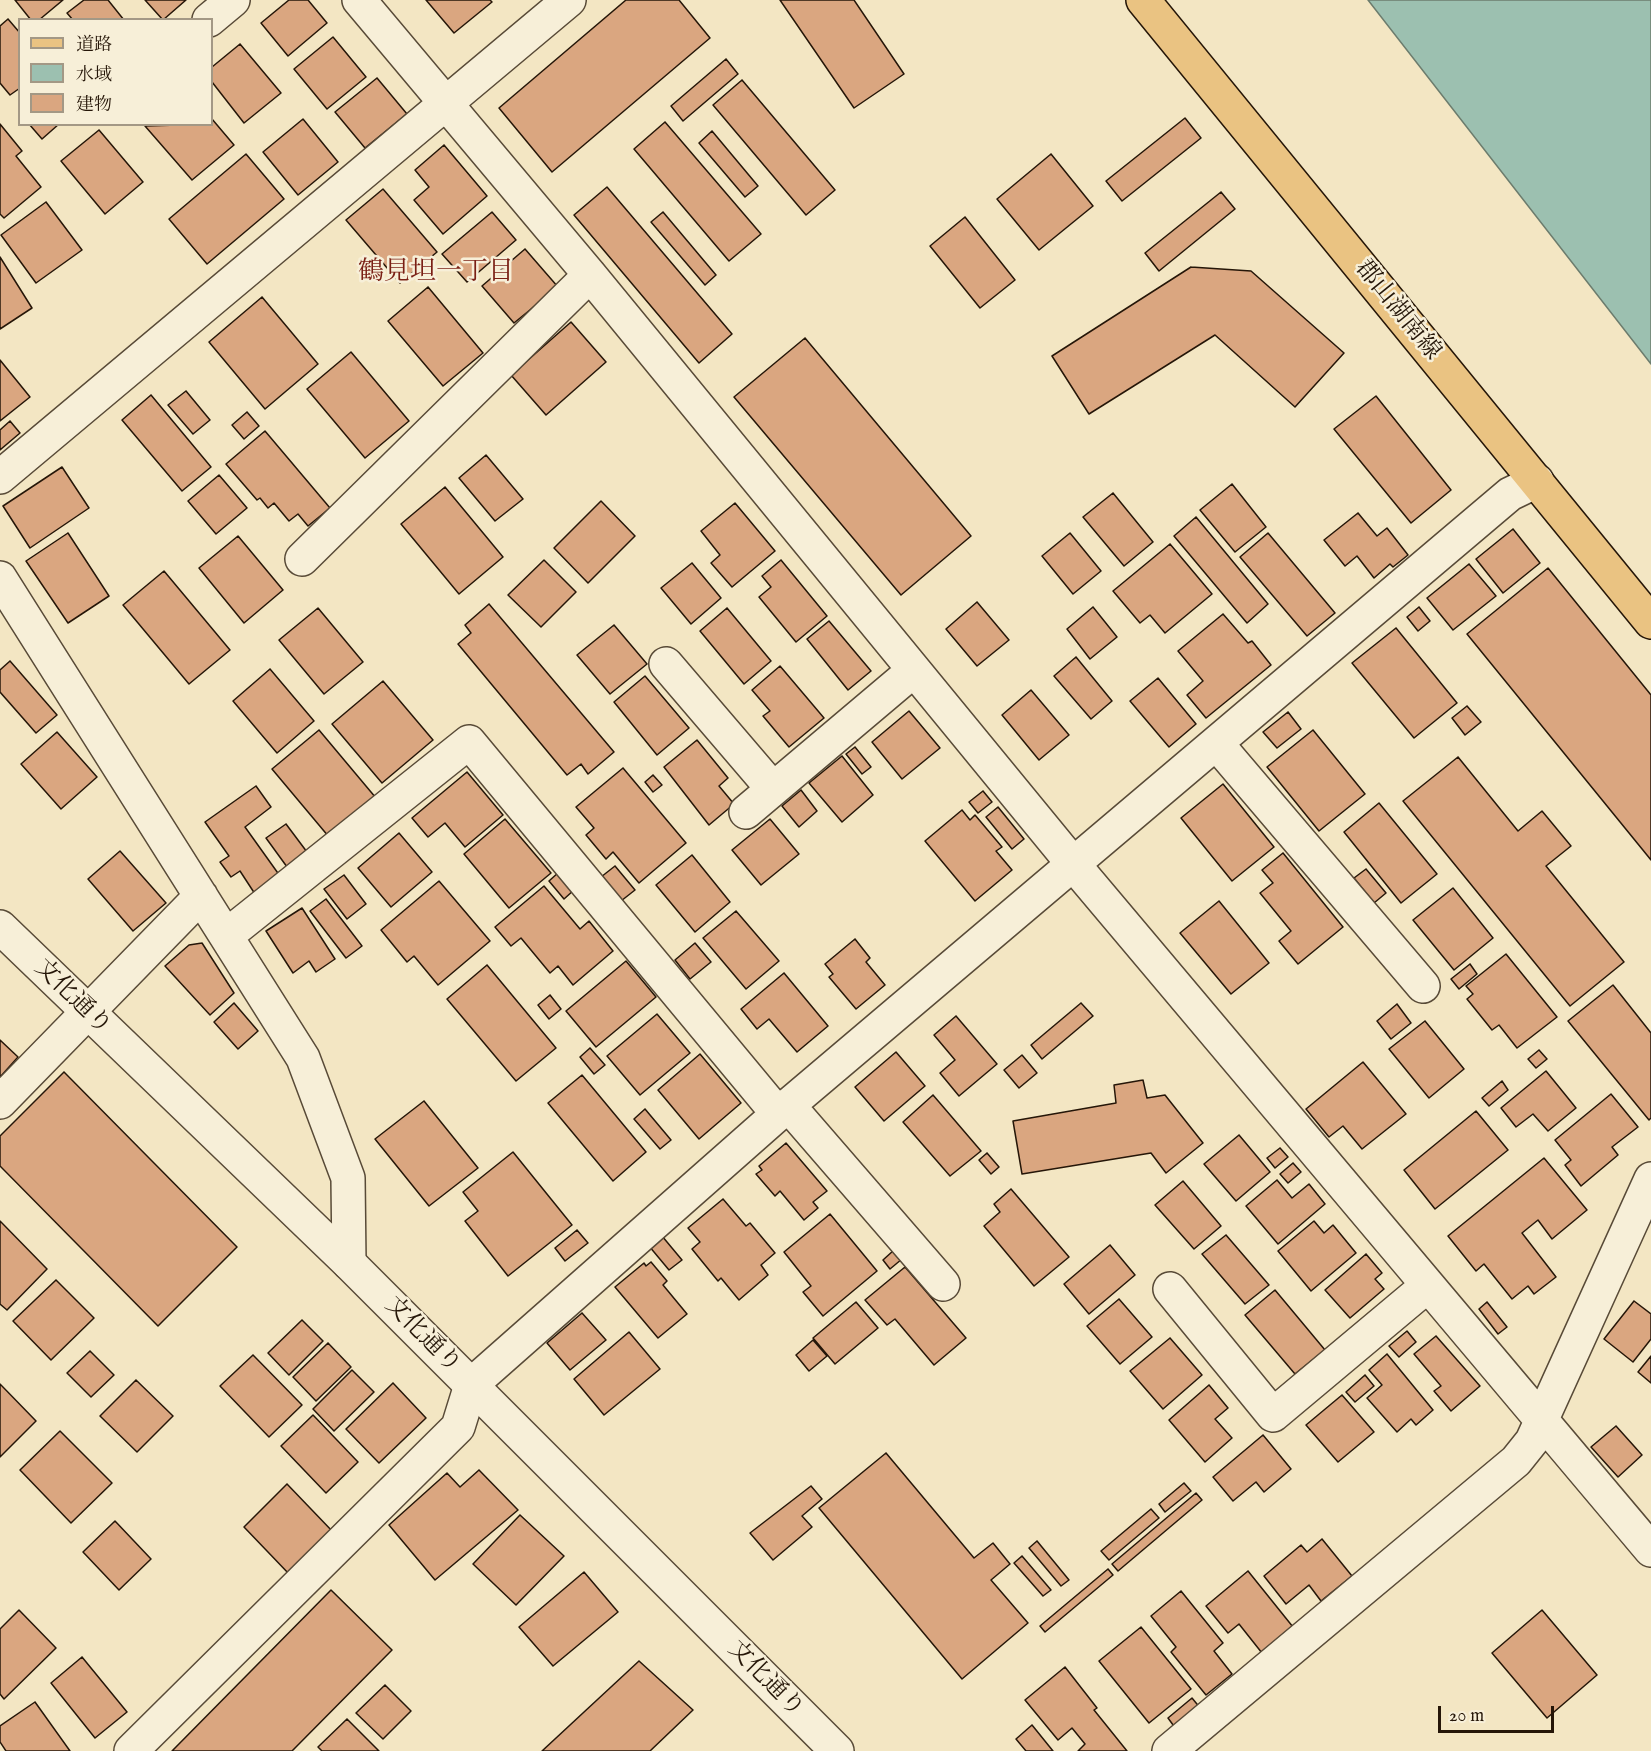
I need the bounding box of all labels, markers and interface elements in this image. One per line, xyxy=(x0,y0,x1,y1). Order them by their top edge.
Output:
legend xyxy=(18,18,213,126)
text: 道路 xyxy=(76,34,112,57)
text: 水域 xyxy=(76,64,112,87)
text: 建物 xyxy=(76,94,112,117)
street label: 郡山湖南線 xyxy=(1348,255,1446,367)
district label: 鶴見坦一丁目 xyxy=(358,258,514,290)
street label: 文化通り xyxy=(27,954,117,1042)
street label: 文化通り xyxy=(378,1292,466,1380)
street label: 文化通り xyxy=(721,1636,809,1724)
scale bar xyxy=(1441,1694,1556,1732)
text: 20 m xyxy=(1449,1705,1484,1728)

